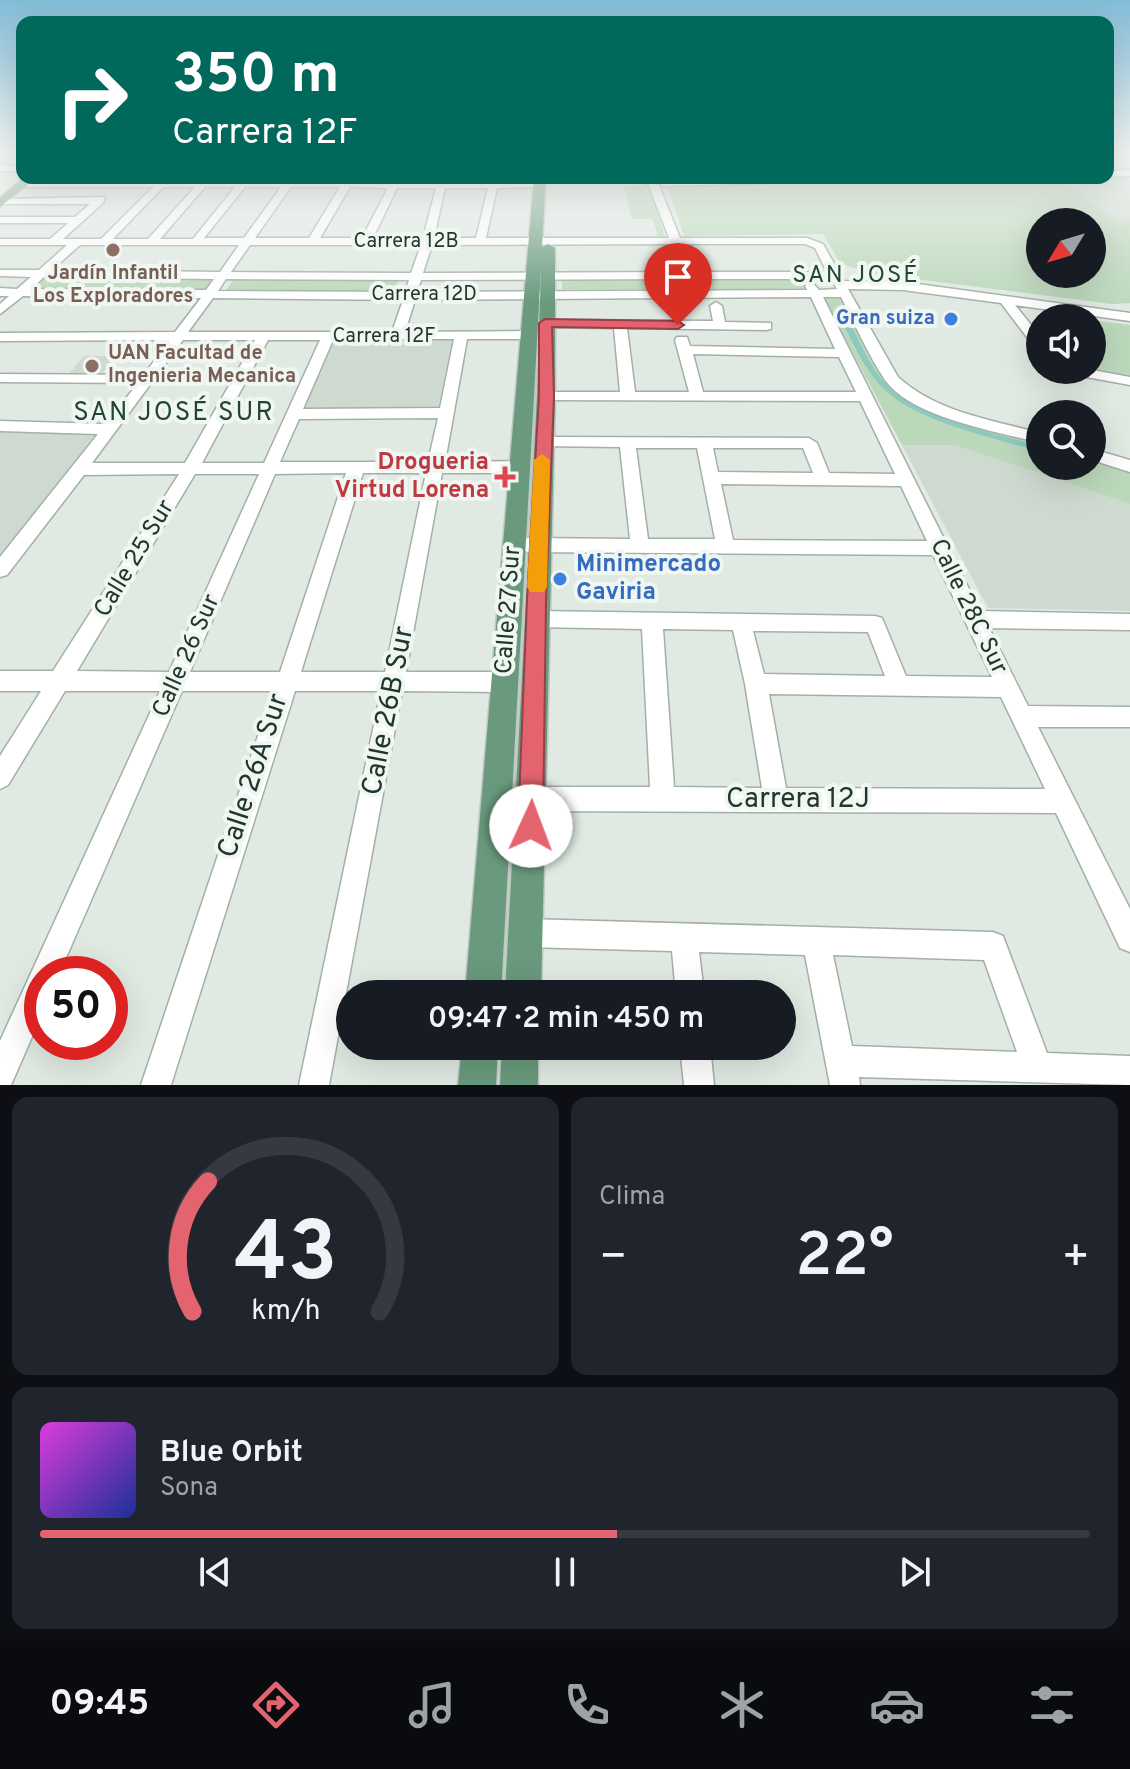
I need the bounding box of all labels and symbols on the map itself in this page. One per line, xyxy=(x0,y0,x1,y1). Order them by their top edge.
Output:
north arrow xyxy=(1026,208,1106,288)
street label: Carrera 12B xyxy=(353,229,459,255)
marker: Jardín Infantil Los Exploradores xyxy=(104,241,122,259)
pin xyxy=(644,243,712,325)
district label: SAN JOSÉ xyxy=(792,259,920,291)
place label: Jardín Infantil Los Exploradores xyxy=(33,261,193,310)
street label: Carrera 12D xyxy=(371,282,477,308)
place label: Gran suiza xyxy=(836,306,935,332)
marker: Gran suiza xyxy=(942,310,960,328)
street label: Carrera 12F xyxy=(332,324,436,350)
place label: UAN Facultad de Ingenieria Mecanica xyxy=(108,341,296,390)
marker: UAN Facultad de Ingenieria Mecanica xyxy=(83,357,101,375)
district label: SAN JOSÉ SUR xyxy=(73,395,275,430)
place label: Drogueria Virtud Lorena xyxy=(335,448,489,506)
marker: Drogueria Virtud Lorena xyxy=(496,468,514,486)
street label: Calle 25 Sur xyxy=(88,495,182,623)
street label: Calle 28C Sur xyxy=(922,534,1014,680)
street label: Calle 27 Sur xyxy=(490,545,528,675)
place label: Minimercado Gaviria xyxy=(576,550,721,608)
marker: Minimercado Gaviria xyxy=(551,570,569,588)
street label: Calle 26 Sur xyxy=(147,590,227,722)
street label: Calle 26B Sur xyxy=(355,623,423,799)
street label: Calle 26A Sur xyxy=(211,689,298,863)
street label: Carrera 12J xyxy=(726,782,870,818)
position arrow xyxy=(489,784,573,868)
speed limit sign: 50 xyxy=(24,956,128,1060)

